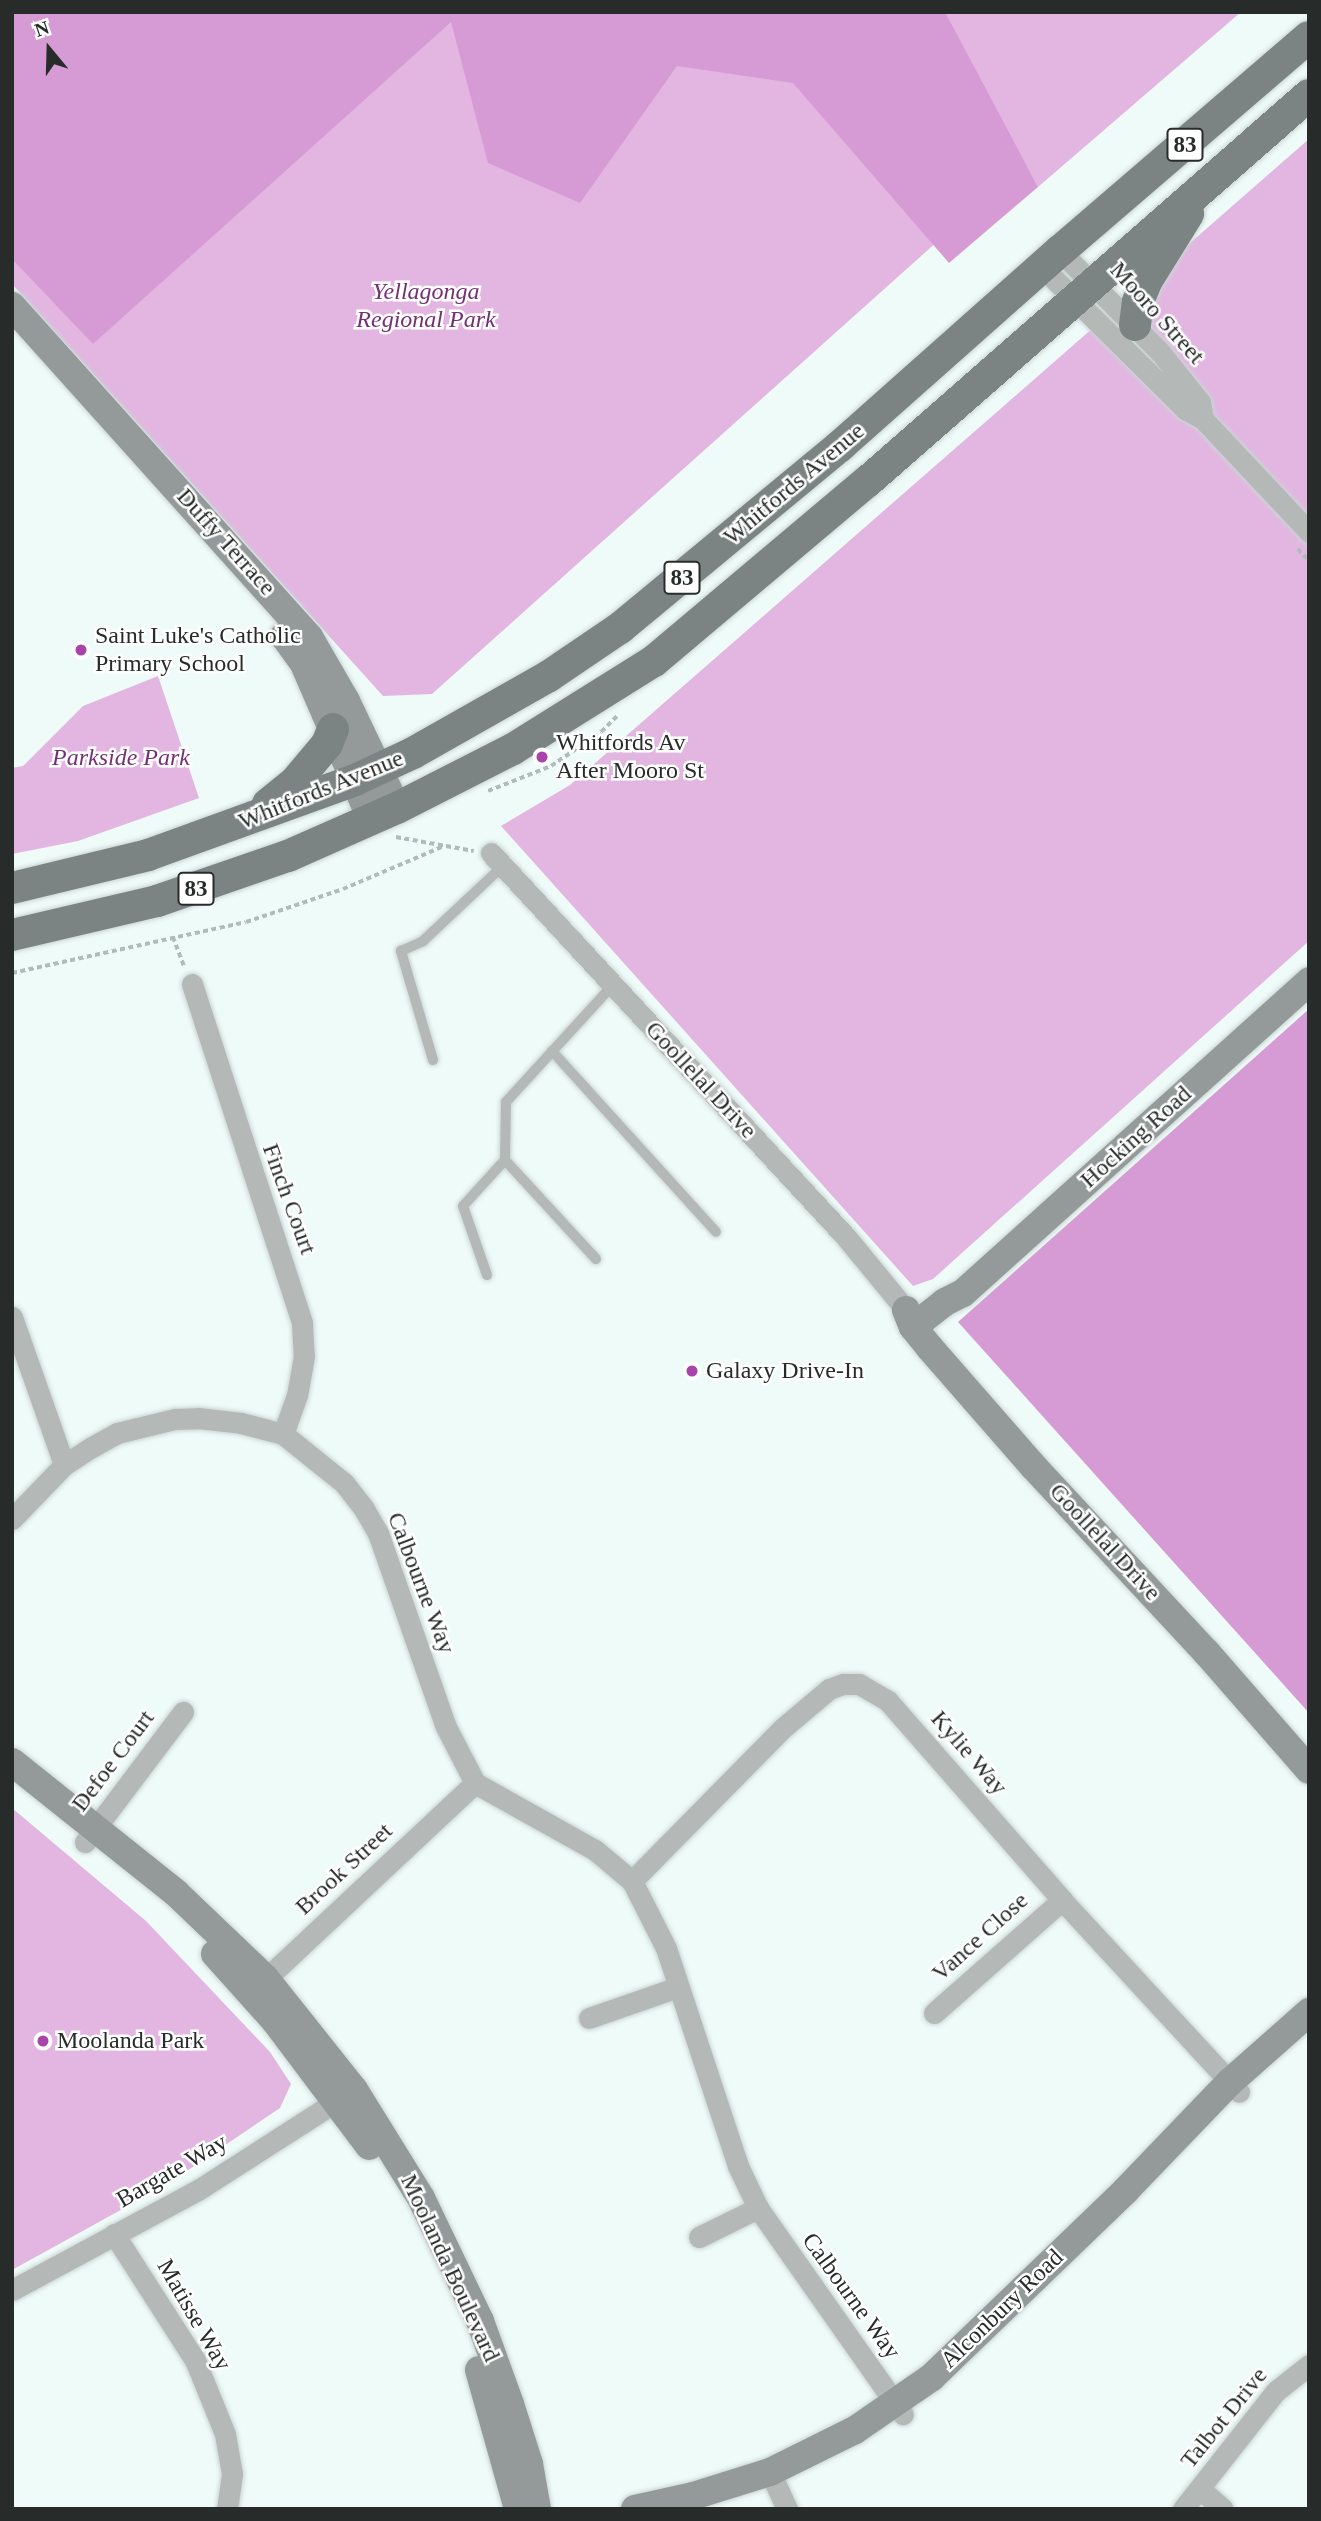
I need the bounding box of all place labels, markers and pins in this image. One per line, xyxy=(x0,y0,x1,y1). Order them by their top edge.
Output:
place label: Saint Luke's Catholic Primary School xyxy=(95,622,301,678)
marker: Saint Luke's Catholic Primary School xyxy=(73,642,89,658)
place label: Whitfords Av After Mooro St xyxy=(556,729,704,785)
marker: Whitfords Av After Mooro St xyxy=(534,749,550,765)
place label: Galaxy Drive-In xyxy=(706,1357,864,1385)
marker: Galaxy Drive-In xyxy=(684,1363,700,1379)
place label: Moolanda Park xyxy=(57,2027,204,2055)
marker: Moolanda Park xyxy=(35,2033,51,2049)

